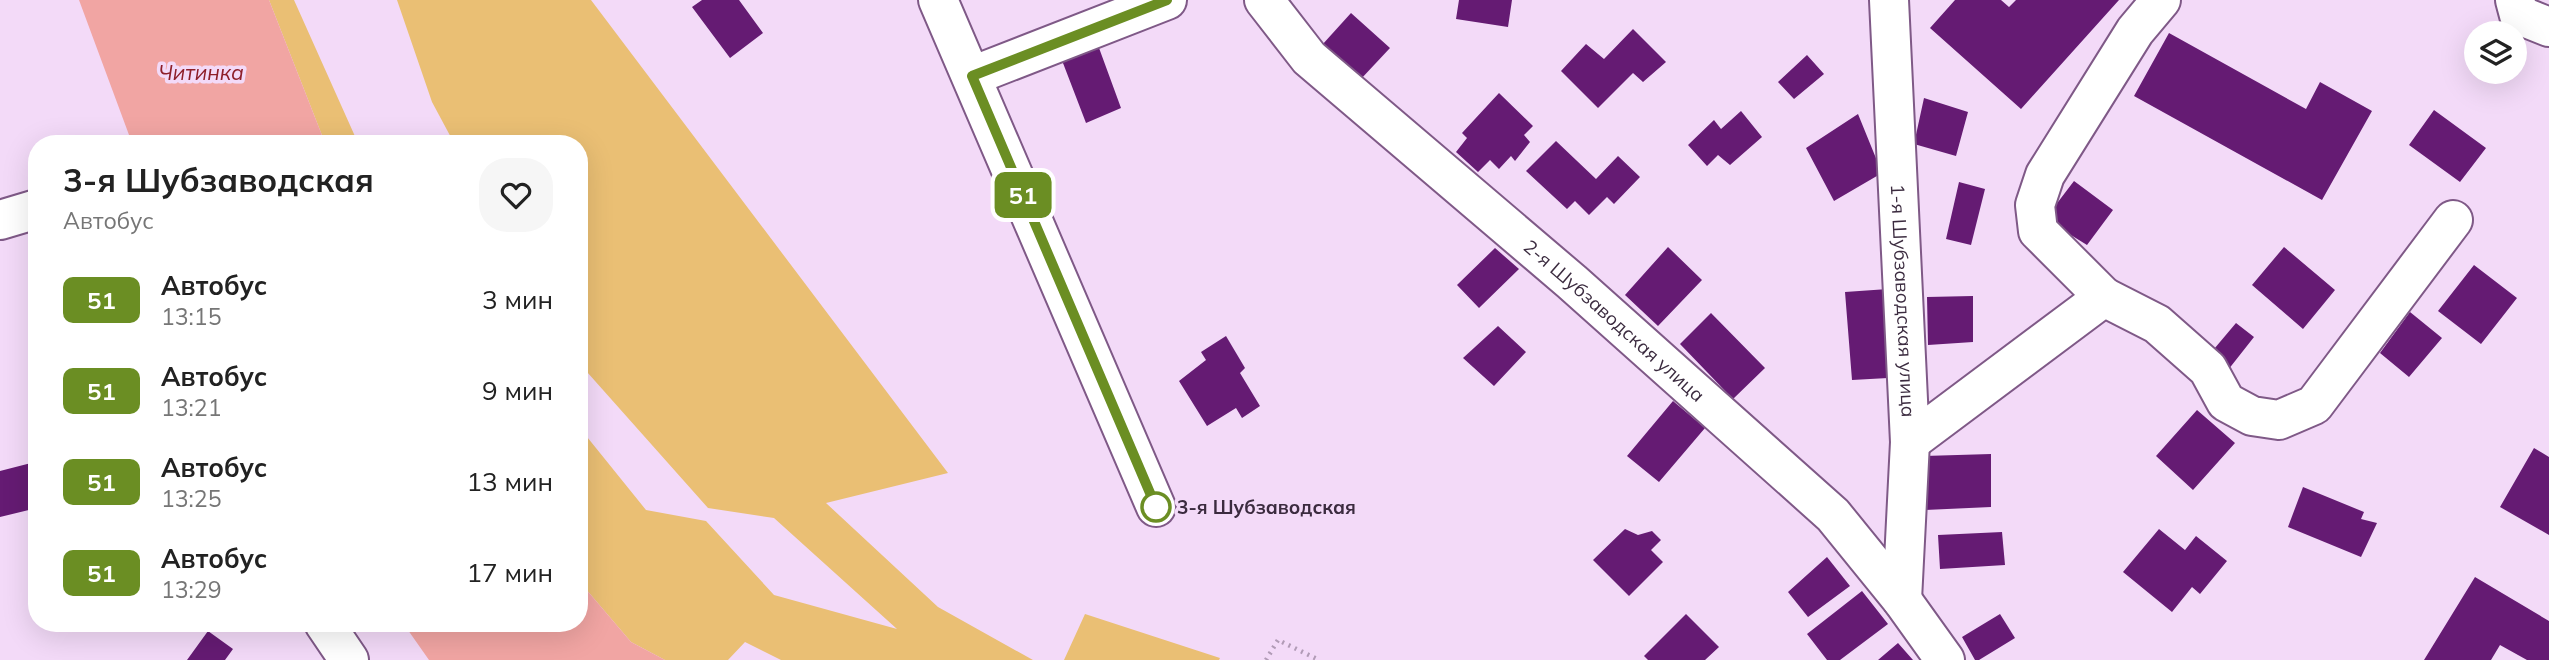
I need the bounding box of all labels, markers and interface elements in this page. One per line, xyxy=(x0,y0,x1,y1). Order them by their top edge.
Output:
map controls xyxy=(2464,21,2527,84)
button: layers xyxy=(2464,21,2527,84)
water label: Читинка xyxy=(158,59,244,85)
button: heart xyxy=(479,158,553,232)
text: 3-я Шубзаводская xyxy=(63,159,374,200)
line badge: 51 xyxy=(992,172,1054,218)
text: 51 xyxy=(1009,180,1037,210)
street label: 1-я Шубзаводская улица xyxy=(1886,183,1921,418)
text: Автобус xyxy=(63,206,154,235)
street label: 2-я Шубзаводская улица xyxy=(1519,234,1710,407)
text: Автобус xyxy=(161,269,267,302)
text: 3 мин xyxy=(482,283,553,316)
text: 51 xyxy=(87,285,116,315)
text: 13:15 xyxy=(161,302,221,331)
text: Автобус xyxy=(161,360,267,393)
text: 9 мин xyxy=(482,374,553,407)
text: 51 xyxy=(87,376,116,406)
text: 13:21 xyxy=(161,393,221,422)
text: Автобус xyxy=(161,451,267,484)
text: 13 мин xyxy=(466,465,553,498)
text: 51 xyxy=(87,467,116,497)
text: 13:25 xyxy=(161,484,221,513)
marker: 3-я Шубзаводская xyxy=(1141,492,1171,522)
place label: 3-я Шубзаводская xyxy=(1177,495,1356,519)
text: Автобус xyxy=(161,542,267,575)
text: 17 мин xyxy=(466,556,553,589)
text: 51 xyxy=(87,558,116,588)
text: 13:29 xyxy=(161,575,221,604)

